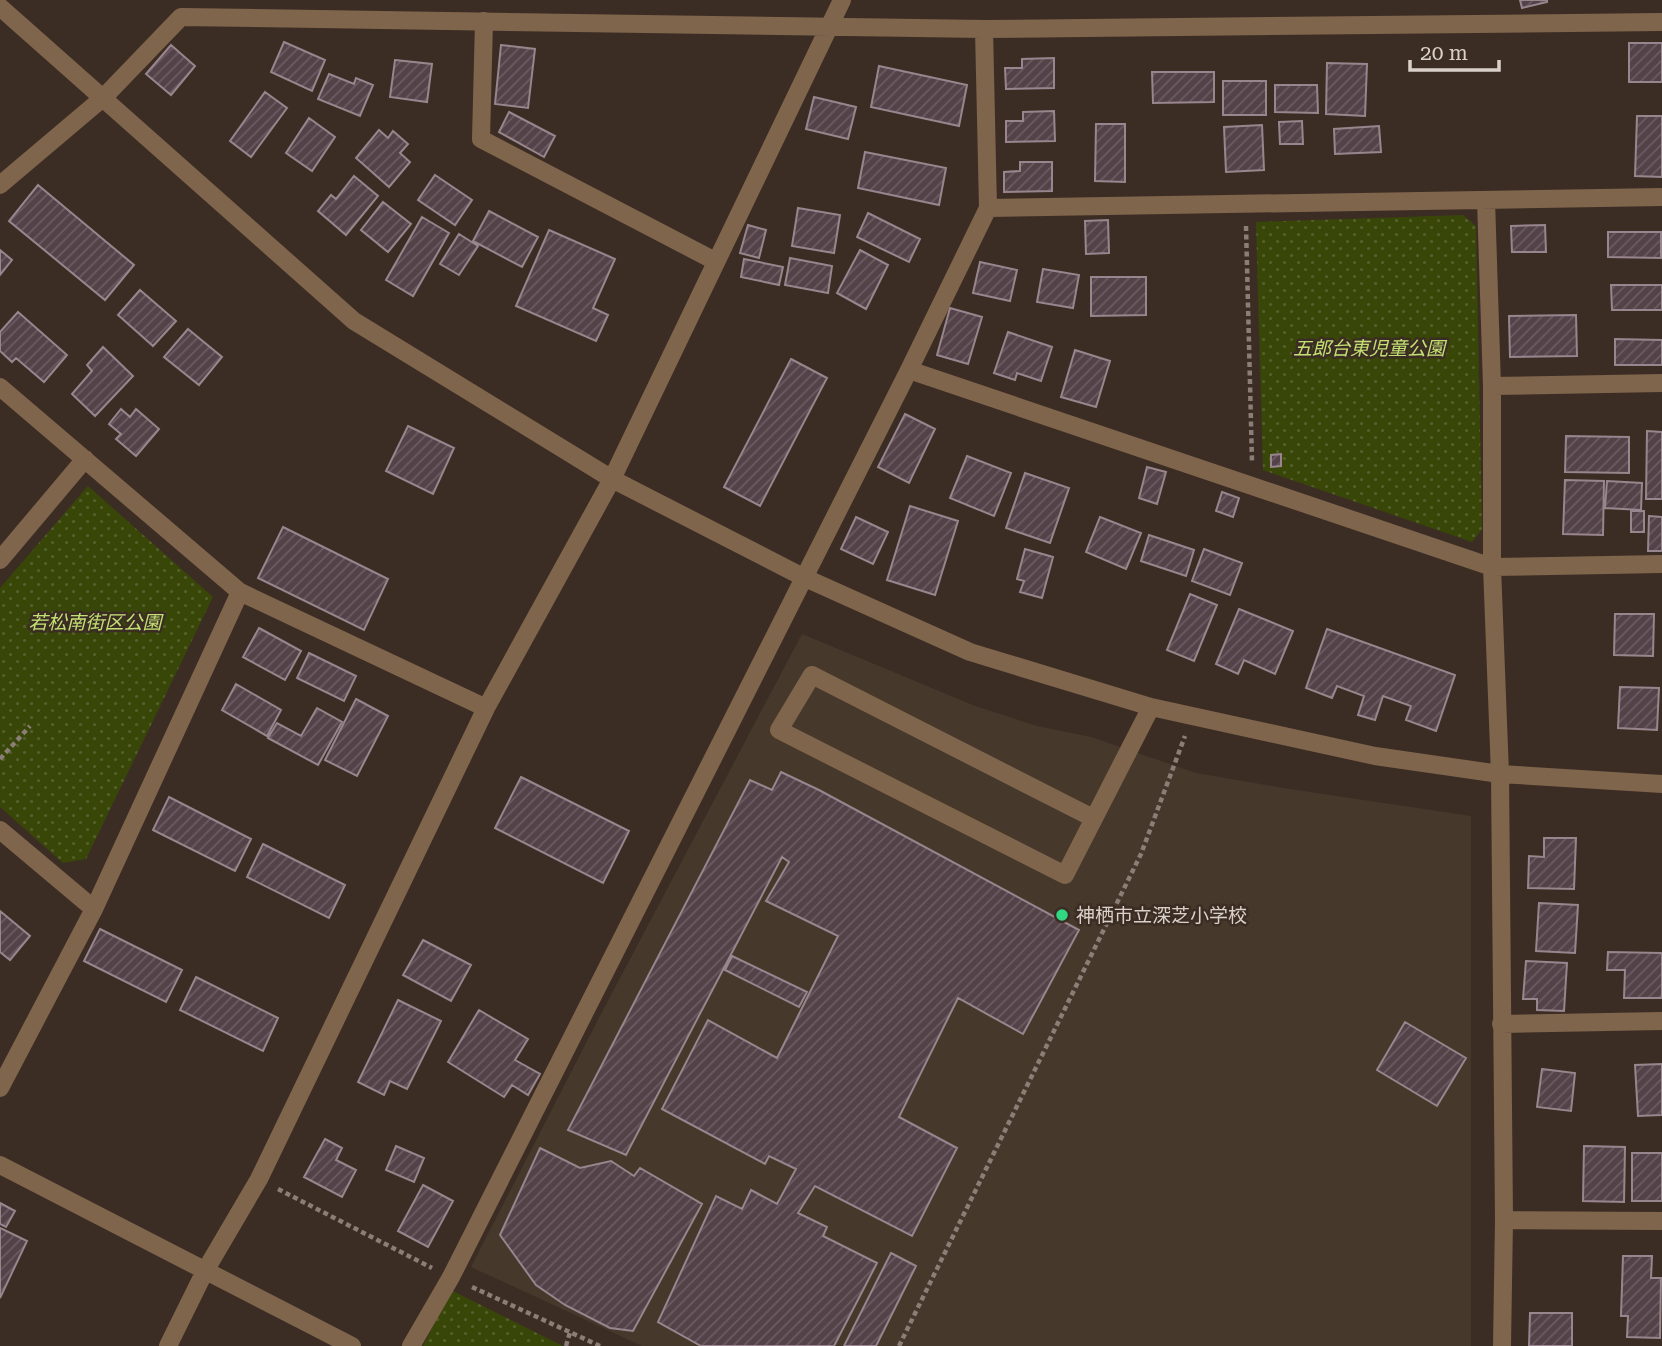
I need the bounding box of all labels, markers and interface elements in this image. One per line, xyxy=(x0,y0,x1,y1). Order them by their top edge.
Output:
scale bar xyxy=(1410,28,1499,72)
text: 20 m xyxy=(1420,41,1468,65)
park label: 五郎台東児童公園 xyxy=(1293,337,1448,360)
park label: 若松南街区公園 xyxy=(28,611,164,634)
place label: 神栖市立深芝小学校 xyxy=(1076,904,1247,927)
marker: 神栖市立深芝小学校 xyxy=(1054,907,1070,923)

